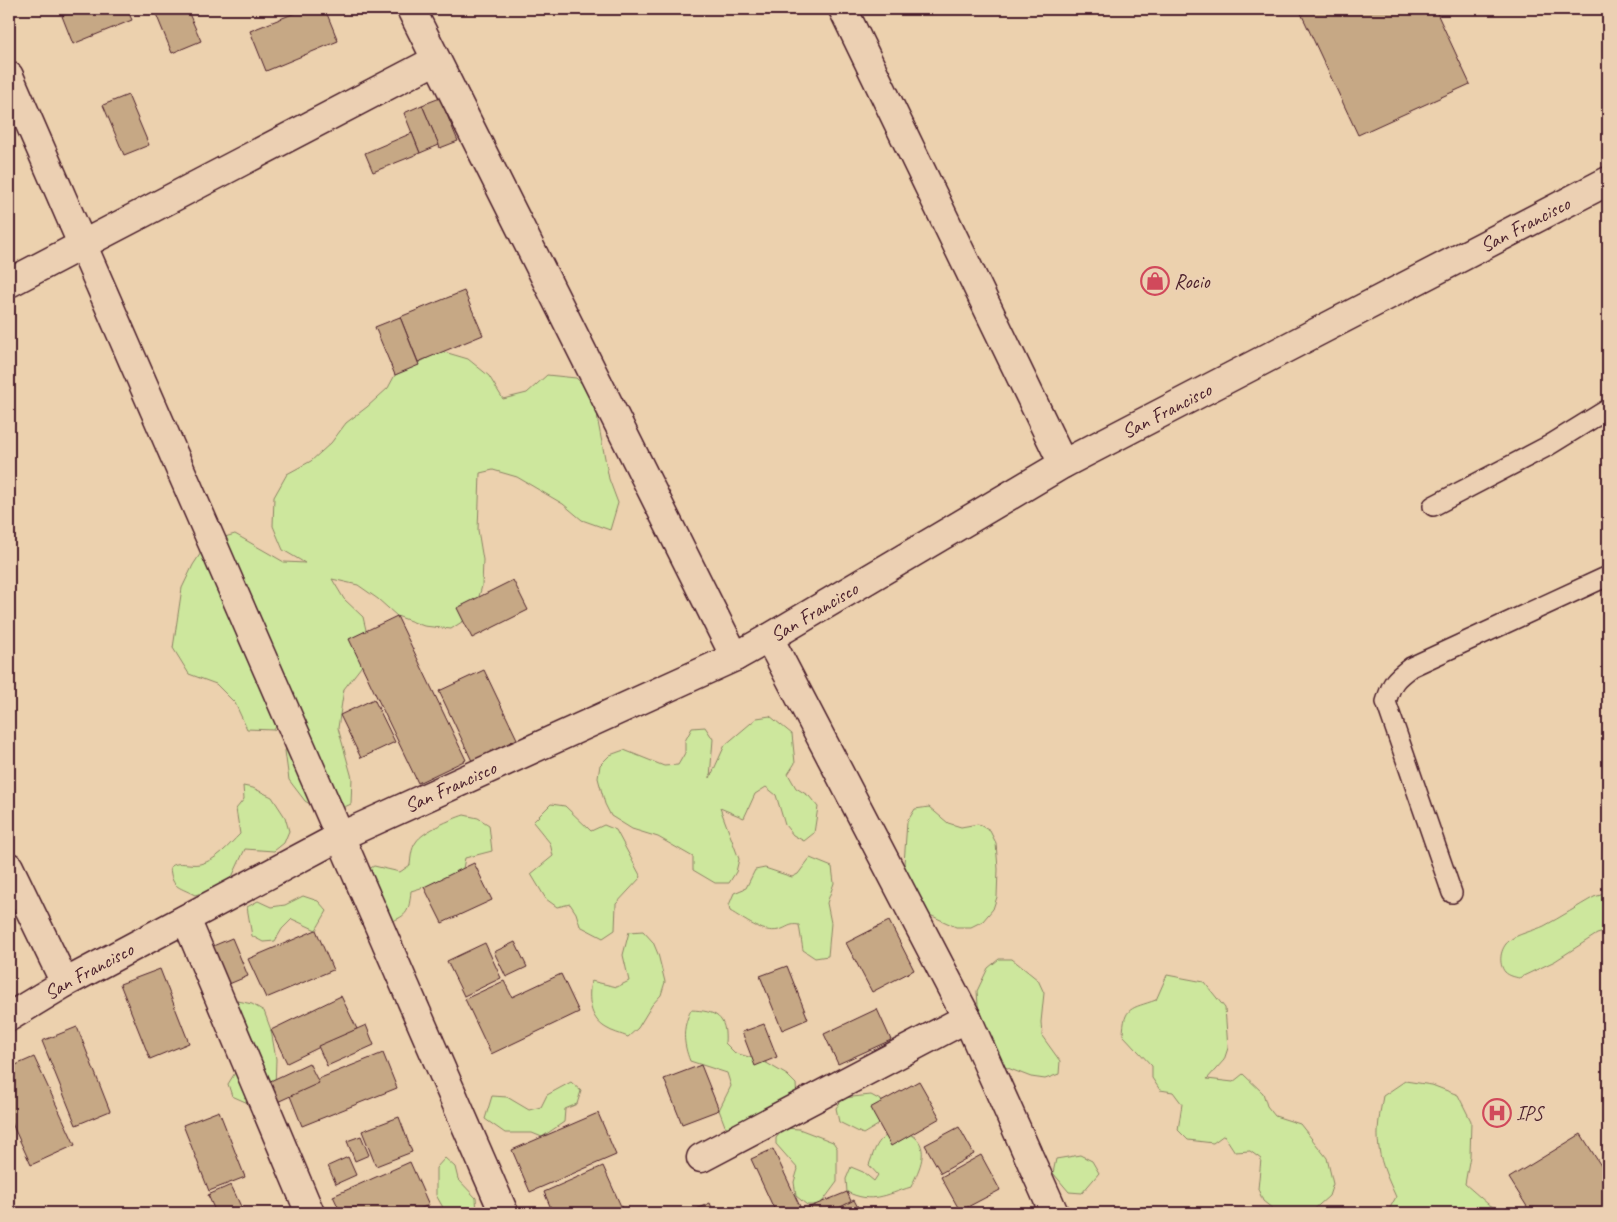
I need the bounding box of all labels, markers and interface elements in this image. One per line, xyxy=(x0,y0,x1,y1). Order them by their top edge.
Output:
street label: San Francisco xyxy=(1476,190,1575,258)
shop icon: Rocio xyxy=(1140,266,1170,296)
place label: Rocio xyxy=(1174,269,1210,294)
street label: San Francisco xyxy=(1117,376,1216,444)
street label: San Francisco xyxy=(765,575,863,647)
street label: San Francisco xyxy=(400,755,500,818)
street label: San Francisco xyxy=(39,936,138,1005)
hospital icon: IPS xyxy=(1482,1098,1512,1128)
place label: IPS xyxy=(1516,1101,1545,1126)

